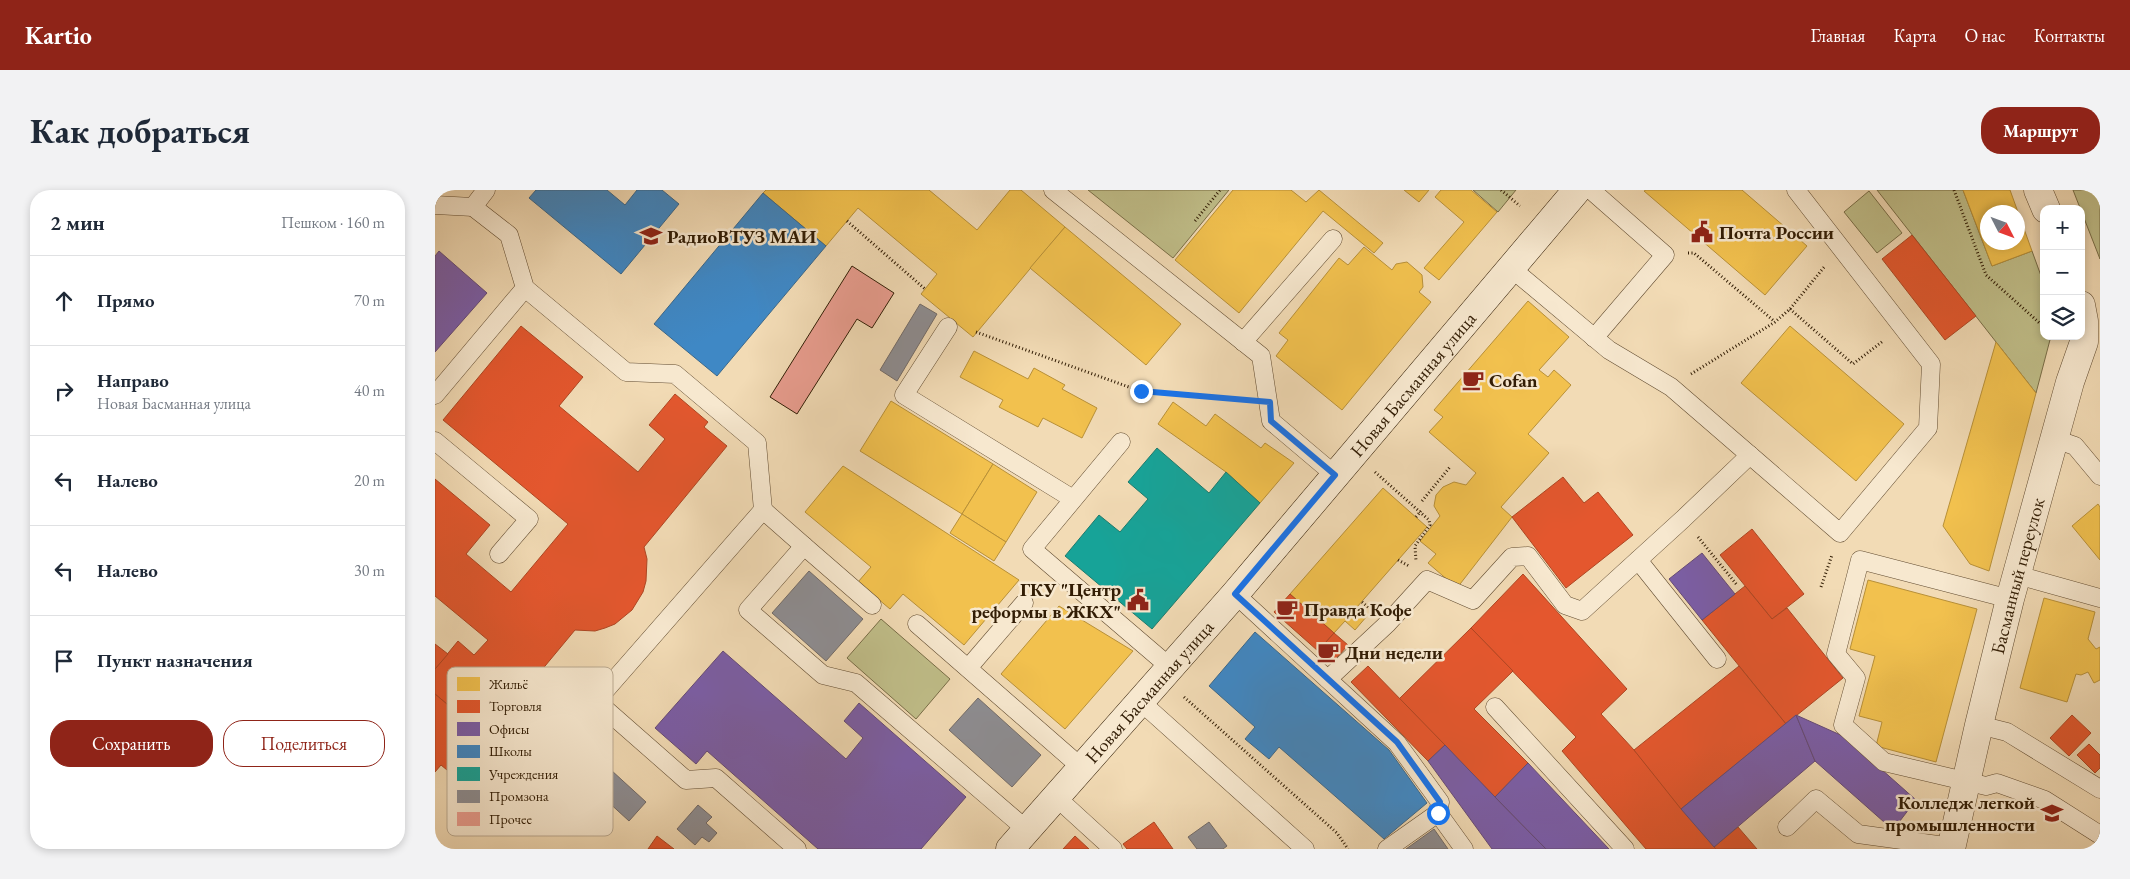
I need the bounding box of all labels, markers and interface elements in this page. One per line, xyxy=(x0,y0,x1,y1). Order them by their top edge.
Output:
text: Kartio xyxy=(25,20,92,51)
text: Главная xyxy=(1811,24,1865,47)
text: Карта xyxy=(1893,24,1936,47)
text: О нас xyxy=(1964,24,2006,47)
text: Контакты xyxy=(2034,24,2105,47)
button: Маршрут xyxy=(1981,107,2100,154)
text: Как добраться xyxy=(30,108,250,153)
north arrow xyxy=(1980,205,2025,250)
map controls xyxy=(2040,205,2085,340)
button: + xyxy=(2040,205,2085,250)
text: 2 мин xyxy=(50,209,105,236)
text: Пешком · 160 m xyxy=(281,212,385,233)
public building icon: Почта России xyxy=(1689,219,1715,245)
place label: Почта России xyxy=(1719,220,1834,245)
school or university icon: РадиоВТУЗ МАИ xyxy=(638,223,664,249)
place label: РадиоВТУЗ МАИ xyxy=(667,224,817,249)
button: − xyxy=(2040,250,2085,295)
icon: ahead xyxy=(50,287,78,315)
text: Прямо xyxy=(97,288,155,313)
text: 70 m xyxy=(354,290,385,311)
button: layers xyxy=(2040,295,2085,340)
street label: Новая Басманная улица xyxy=(1344,306,1482,462)
cafe icon: Cofan xyxy=(1460,367,1486,393)
text: Направо xyxy=(97,368,169,393)
place label: Cofan xyxy=(1489,368,1538,393)
icon: right xyxy=(50,377,78,405)
text: 40 m xyxy=(354,380,385,401)
route end xyxy=(1130,380,1153,403)
text: Новая Басманная улица xyxy=(97,393,251,414)
icon: left xyxy=(50,467,78,495)
text: Налево xyxy=(97,468,158,493)
text: 20 m xyxy=(354,470,385,491)
street label: Басманный переулок xyxy=(1985,495,2050,657)
icon: left xyxy=(50,557,78,585)
text: Налево xyxy=(97,558,158,583)
text: 30 m xyxy=(354,560,385,581)
place label: ГКУ "Центр реформы в ЖКХ" xyxy=(971,577,1122,624)
public building icon: ГКУ "Центр реформы в ЖКХ" xyxy=(1125,587,1151,613)
cafe icon: Правда Кофе xyxy=(1274,596,1300,622)
place label: Правда Кофе xyxy=(1304,597,1412,622)
street label: Новая Басманная улица xyxy=(1079,615,1219,769)
cafe icon: Дни недели xyxy=(1315,639,1341,665)
place label: Дни недели xyxy=(1345,640,1443,665)
icon: arrive xyxy=(50,647,78,675)
text: Пункт назначения xyxy=(97,648,253,673)
legend xyxy=(447,667,613,836)
text: Жильё xyxy=(488,675,529,693)
text: Торговля xyxy=(489,697,542,715)
button: Сохранить xyxy=(50,720,213,767)
button: Поделиться xyxy=(223,720,385,767)
text: Офисы xyxy=(489,720,530,738)
text: Школы xyxy=(489,742,532,760)
text: Учреждения xyxy=(488,765,558,783)
text: Промзона xyxy=(489,787,549,805)
place label: Колледж легкой промышленности xyxy=(1885,790,2035,837)
school or university icon: Колледж легкой промышленности xyxy=(2039,800,2065,826)
route start xyxy=(1427,802,1450,825)
text: Прочее xyxy=(489,810,532,828)

